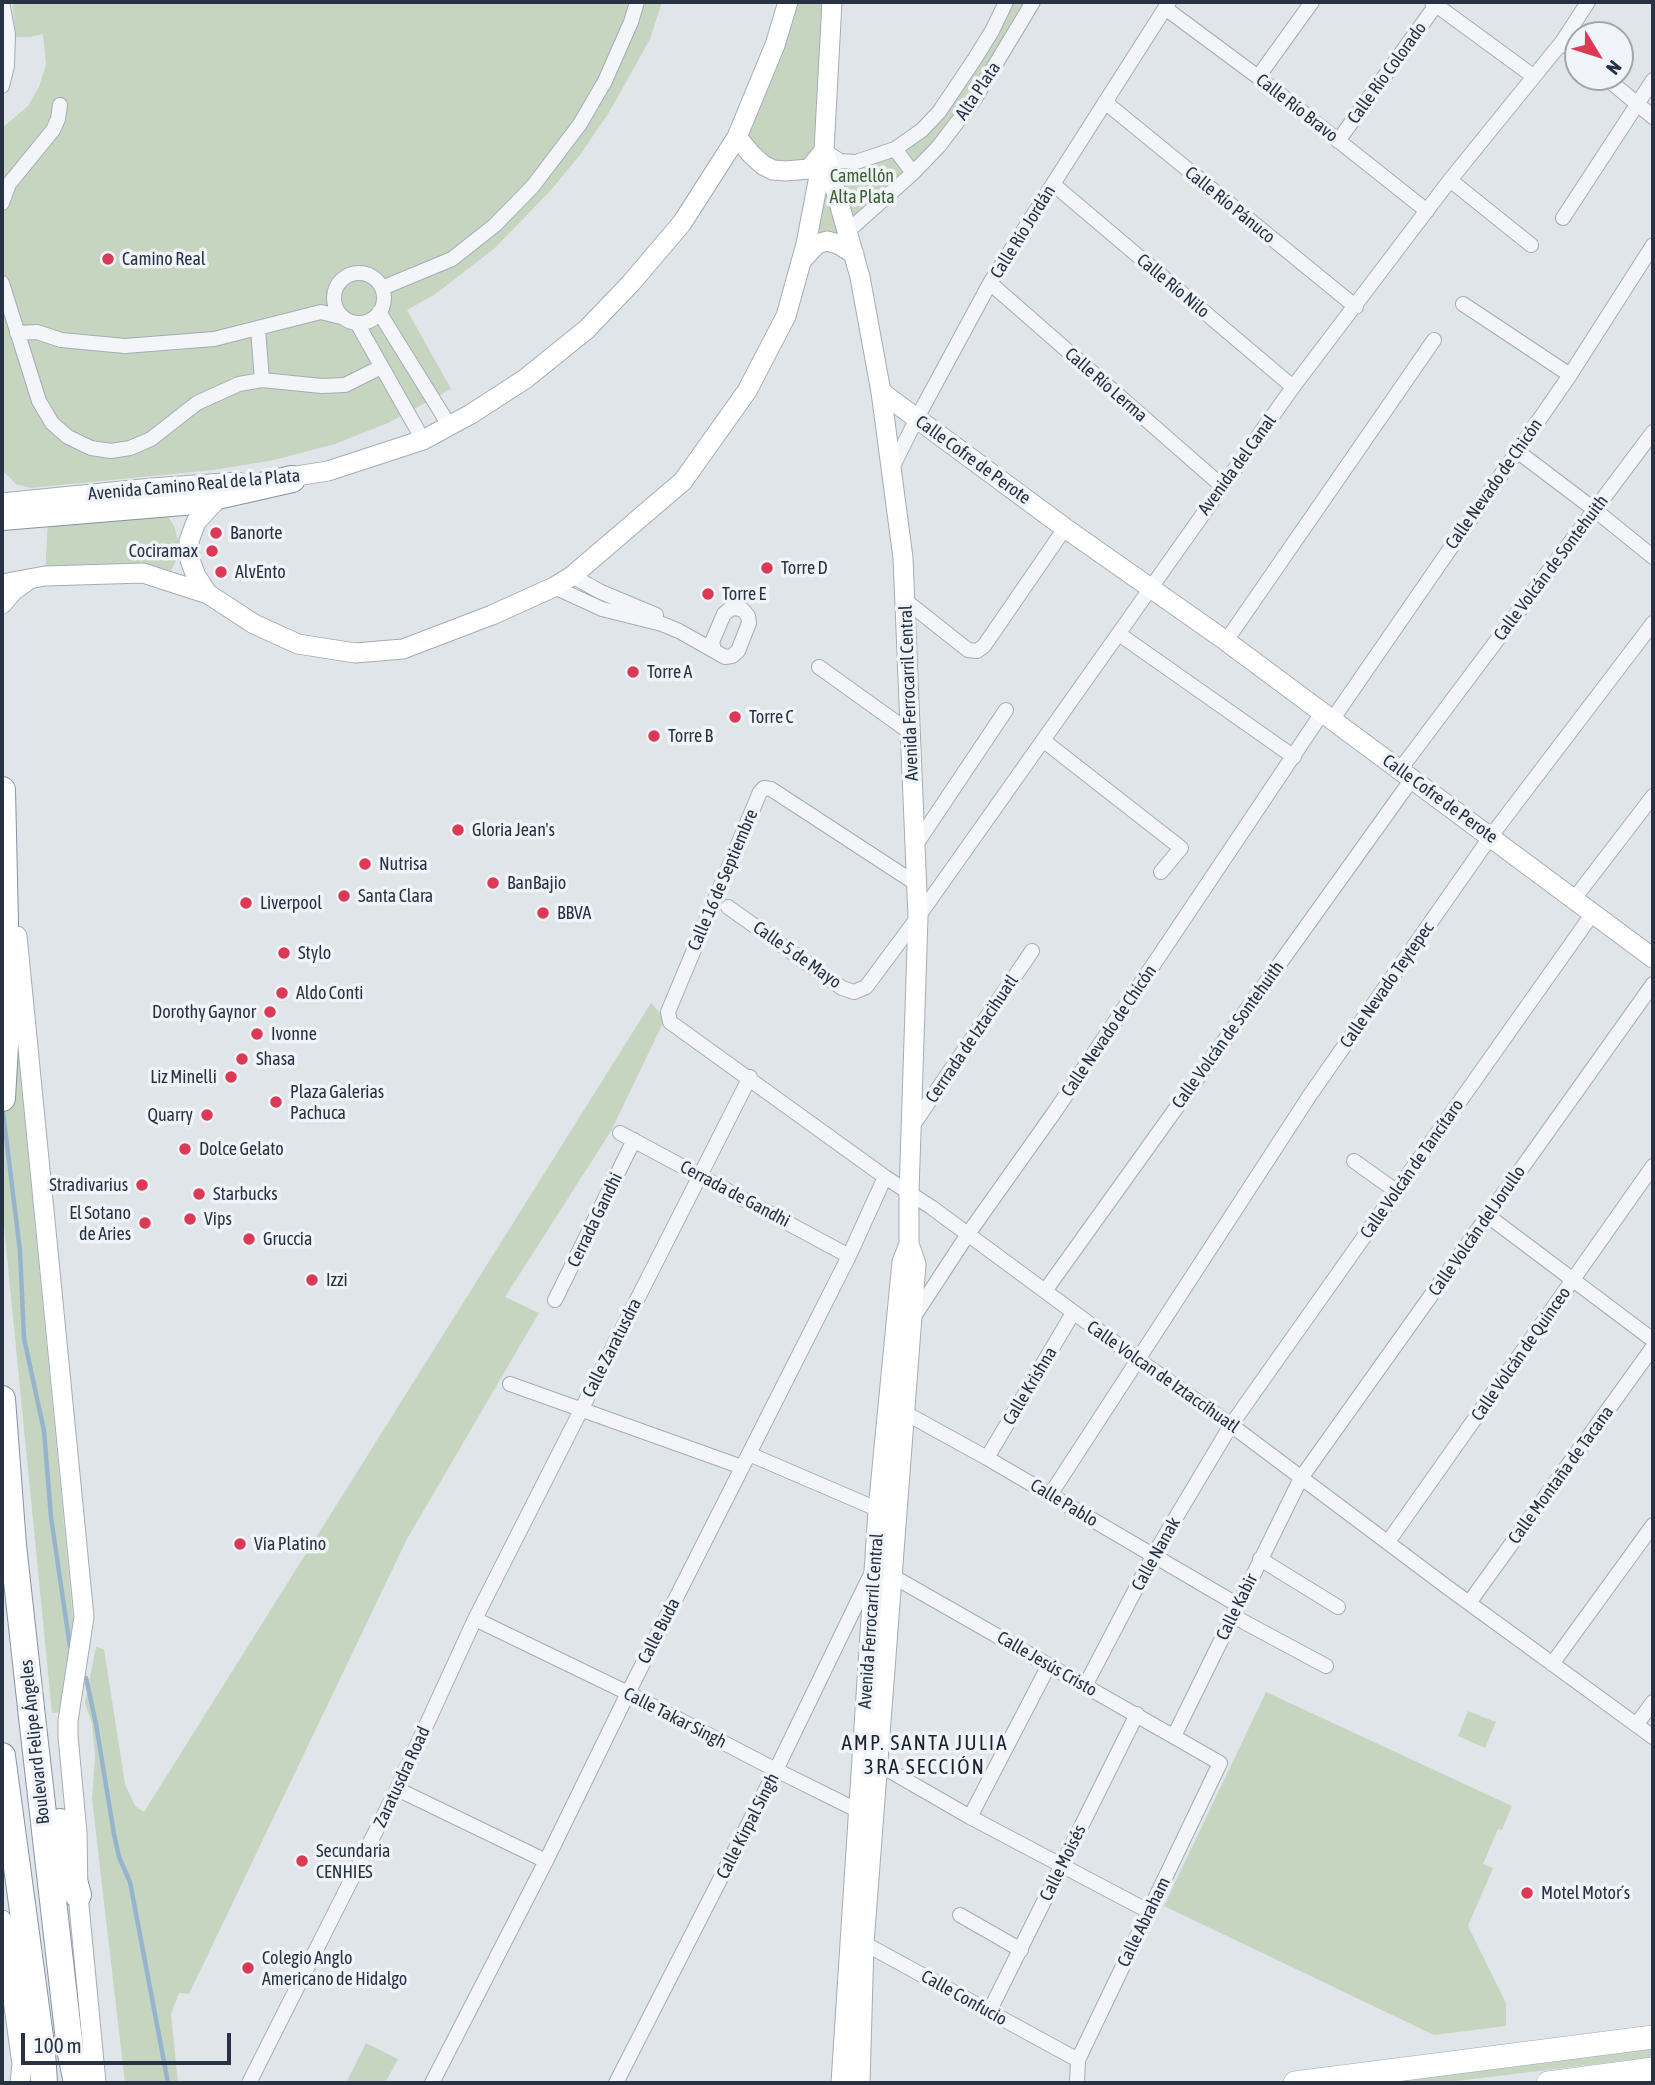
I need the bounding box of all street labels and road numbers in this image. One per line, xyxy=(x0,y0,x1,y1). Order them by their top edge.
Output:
street label: Calle Río Colorado xyxy=(1343,18,1431,128)
street label: Alta Plata xyxy=(951,58,1005,124)
street label: Calle Río Bravo xyxy=(1252,69,1342,147)
street label: Calle Río Pánuco xyxy=(1180,162,1280,248)
street label: Calle Río Jordán xyxy=(986,181,1060,283)
street label: Calle Río Nilo xyxy=(1132,249,1214,323)
street label: Calle Río Lerma xyxy=(1060,343,1152,427)
street label: Calle Cofre de Perote xyxy=(911,411,1035,509)
street label: Avenida del Canal xyxy=(1193,411,1281,519)
street label: Calle Nevado de Chicón xyxy=(1441,415,1547,553)
street label: Avenida Camino Real de la Plata xyxy=(87,465,301,505)
street label: Calle Volcán de Sontehuith xyxy=(1489,491,1613,645)
street label: Avenida Ferrocarril Central xyxy=(895,605,923,781)
street label: Calle Cofre de Perote xyxy=(1378,750,1502,848)
street label: Calle 16 de Septiembre xyxy=(683,806,763,954)
street label: Calle 5 de Mayo xyxy=(749,917,845,993)
street label: Calle Nevado Teytepec xyxy=(1335,918,1439,1052)
street label: Calle Volcán de Sontehuith xyxy=(1167,957,1289,1113)
street label: Calle Nevado de Chicón xyxy=(1057,961,1161,1101)
street label: Cerrrada de Iztacihuatl xyxy=(921,971,1023,1107)
street label: Calle Volcán de Tancítaro xyxy=(1356,1095,1468,1243)
street label: Cerrada de Gandhi xyxy=(676,1156,794,1232)
street label: Calle Volcán del Jorullo xyxy=(1424,1162,1530,1300)
street label: Cerrada Gandhi xyxy=(563,1169,627,1271)
street label: Calle Volcán de Quinceo xyxy=(1467,1283,1575,1425)
street label: Calle Zaratusdra xyxy=(578,1295,646,1401)
street label: Calle Volcan de Iztaccíhuatl xyxy=(1083,1316,1243,1438)
street label: Calle Krishna xyxy=(998,1343,1062,1429)
street label: Calle Montaña de Tacana xyxy=(1504,1402,1618,1548)
street label: Calle Pablo xyxy=(1026,1474,1102,1532)
street label: Calle Nanak xyxy=(1127,1514,1185,1594)
street label: Avenida Ferrocarril Central xyxy=(854,1533,888,1709)
street label: Calle Kabir xyxy=(1212,1570,1262,1644)
street label: Calle Buda xyxy=(633,1595,685,1667)
street label: Calle Jesús Cristo xyxy=(993,1627,1101,1701)
street label: Boulevard Felipe Ángeles xyxy=(16,1659,54,1825)
street label: Calle Takar Singh xyxy=(620,1683,730,1753)
street label: Zaratusdra Road xyxy=(369,1723,435,1831)
street label: Calle Kirpal Singh xyxy=(712,1770,784,1882)
street label: Calle Moisés xyxy=(1035,1821,1091,1905)
street label: Calle Abraham xyxy=(1113,1874,1175,1970)
street label: Calle Confucio xyxy=(917,1966,1011,2030)

